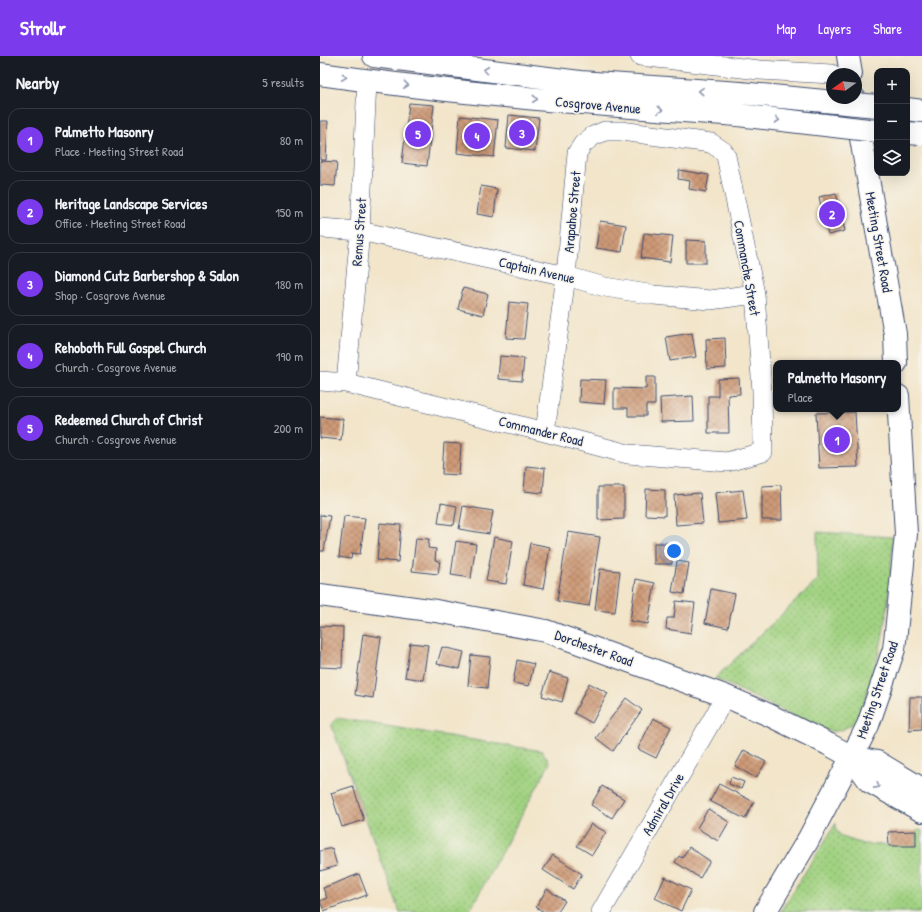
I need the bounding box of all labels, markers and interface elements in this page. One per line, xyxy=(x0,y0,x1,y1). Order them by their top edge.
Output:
text: Strollr xyxy=(20,15,66,41)
text: Map xyxy=(776,19,796,38)
text: Layers xyxy=(818,19,851,38)
text: Share xyxy=(873,19,902,38)
one-way arrow xyxy=(483,66,489,75)
north arrow xyxy=(826,68,862,104)
map controls xyxy=(874,68,910,176)
button: + xyxy=(874,68,910,104)
text: Nearby xyxy=(16,71,59,94)
one-way arrow xyxy=(341,72,347,81)
text: 5 results xyxy=(262,73,304,91)
one-way arrow xyxy=(403,80,409,89)
one-way arrow xyxy=(698,86,704,95)
street label: Cosgrove Avenue xyxy=(554,91,642,119)
one-way arrow xyxy=(532,94,539,103)
button: − xyxy=(874,104,910,140)
one-way arrow xyxy=(657,105,663,114)
one-way arrow xyxy=(774,115,780,124)
pin: 3 xyxy=(509,118,535,148)
pin: 5 xyxy=(405,119,431,149)
text: Palmetto Masonry xyxy=(55,121,154,142)
pin: 4 xyxy=(464,121,490,151)
text: 1 xyxy=(28,131,32,149)
text: 80 m xyxy=(280,131,303,149)
button: layers xyxy=(874,140,910,176)
text: Place · Meeting Street Road xyxy=(55,142,183,160)
street label: Arapahoe Street xyxy=(558,170,586,254)
street label: Meeting Street Road xyxy=(860,190,898,294)
text: Heritage Landscape Services xyxy=(55,193,207,214)
street label: Remus Street xyxy=(347,197,370,267)
pin: 2 xyxy=(819,199,845,229)
text: 2 xyxy=(27,203,33,221)
text: 150 m xyxy=(275,203,303,221)
text: Office · Meeting Street Road xyxy=(55,214,185,232)
street label: Commanche Street xyxy=(730,219,765,317)
street label: Captain Avenue xyxy=(497,252,577,289)
text: Diamond Cutz Barbershop & Salon xyxy=(55,265,239,286)
text: 3 xyxy=(27,275,33,293)
text: 180 m xyxy=(275,275,303,293)
text: Shop · Cosgrove Avenue xyxy=(55,286,166,304)
text: Rehoboth Full Gospel Church xyxy=(55,337,206,358)
text: 4 xyxy=(28,347,32,365)
text: 190 m xyxy=(276,347,303,365)
text: Church · Cosgrove Avenue xyxy=(55,358,177,376)
popup xyxy=(773,360,901,412)
text: Palmetto Masonry xyxy=(788,367,886,388)
text: Place xyxy=(788,388,813,406)
text: Redeemed Church of Christ xyxy=(55,409,202,430)
street label: Commander Road xyxy=(497,411,586,450)
text: 5 xyxy=(27,419,33,437)
text: 200 m xyxy=(273,419,303,437)
pin: 1 xyxy=(824,425,850,455)
text: Church · Cosgrove Avenue xyxy=(55,430,177,448)
your location xyxy=(664,541,684,561)
street label: Dorchester Road xyxy=(552,625,636,671)
street label: Meeting Street Road xyxy=(851,638,903,741)
street label: Admiral Drive xyxy=(637,769,688,838)
one-way arrow xyxy=(873,781,880,788)

